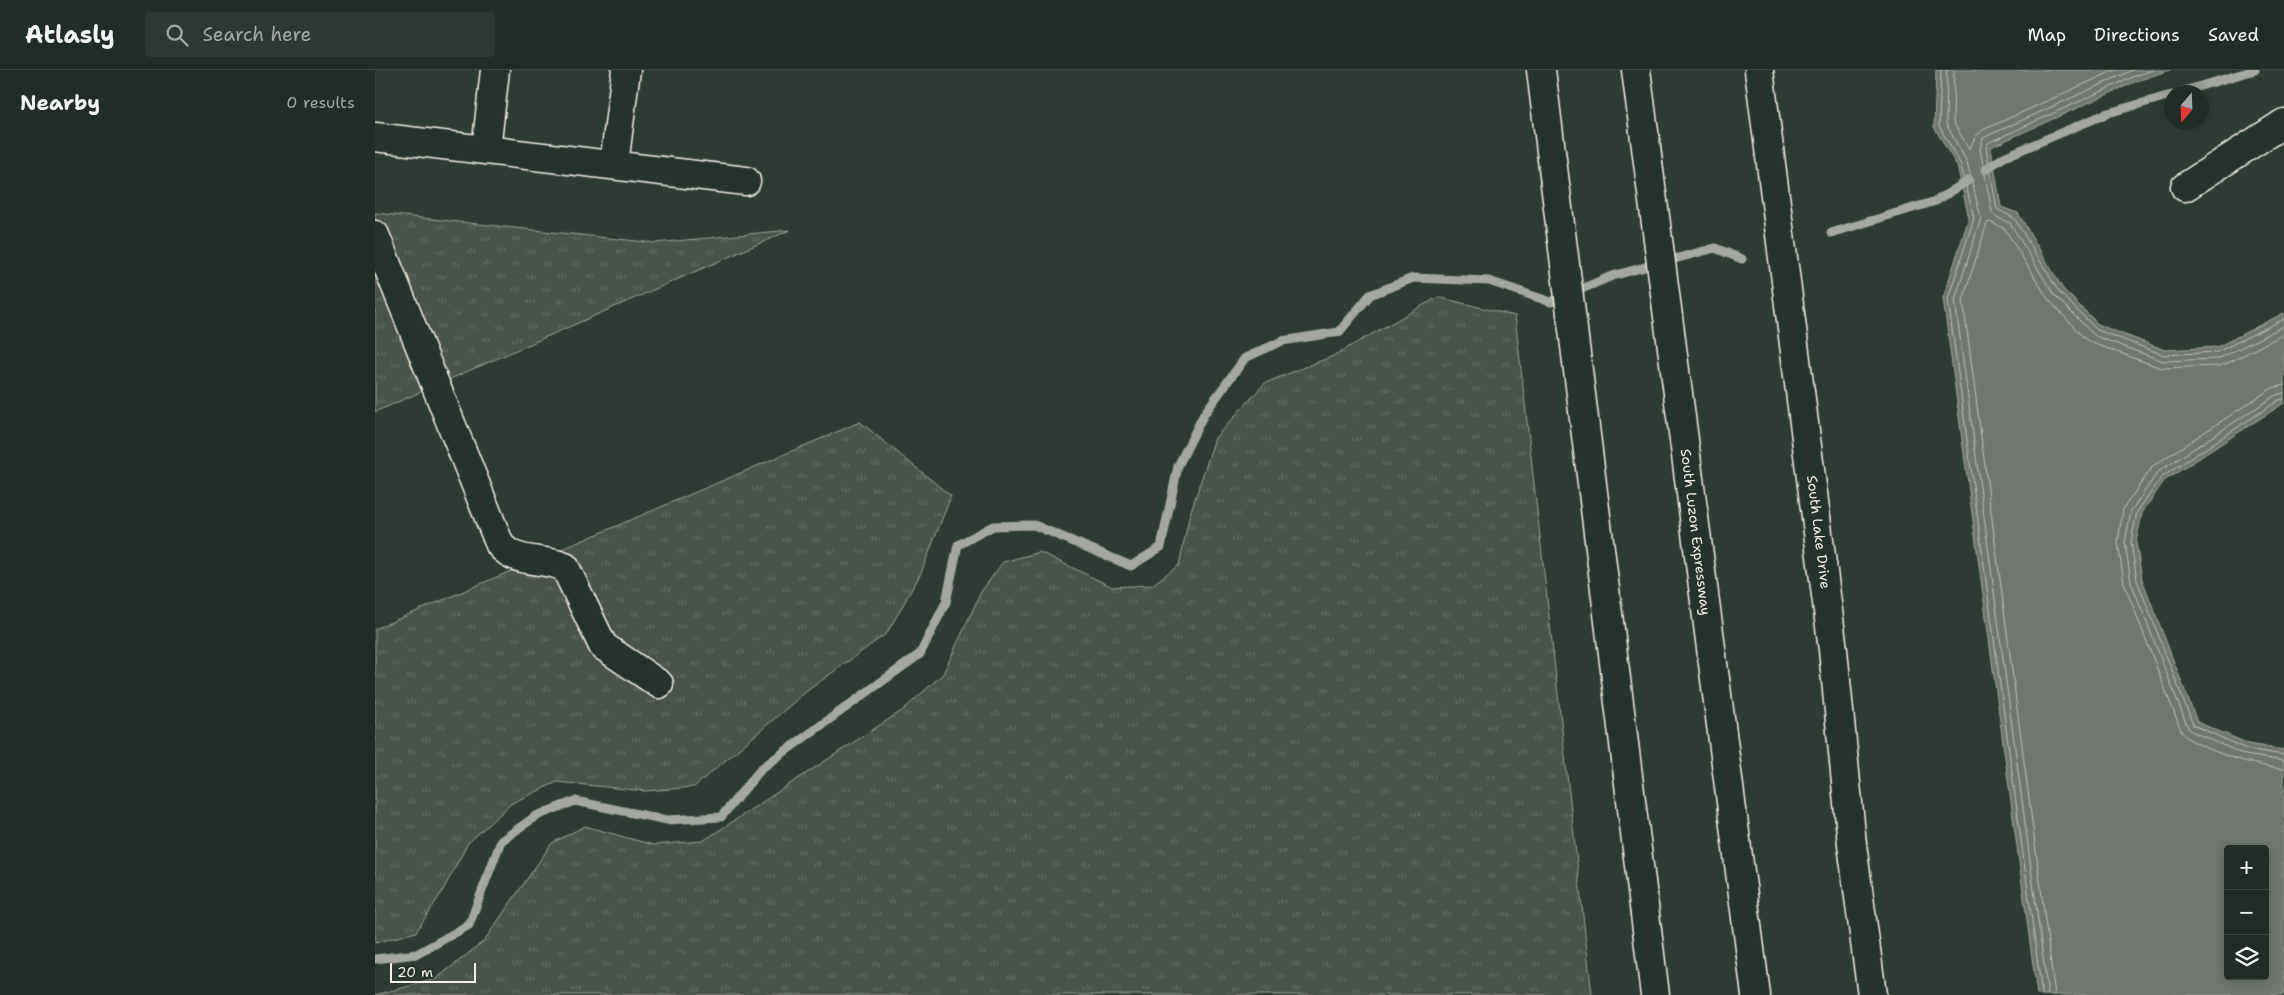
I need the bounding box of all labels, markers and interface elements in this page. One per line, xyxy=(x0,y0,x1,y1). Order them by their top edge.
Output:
search box xyxy=(145,12,495,57)
text: Atlasly xyxy=(25,19,115,51)
icon: search xyxy=(163,21,191,49)
text: Search here xyxy=(203,22,311,47)
text: Map xyxy=(2028,23,2066,47)
text: Directions xyxy=(2094,23,2180,47)
text: Saved xyxy=(2208,23,2259,47)
north arrow xyxy=(2164,85,2209,130)
text: Nearby xyxy=(20,89,100,117)
text: 0 results xyxy=(286,92,355,113)
street label: South Luzon Expressway xyxy=(1677,448,1715,616)
street label: South Lake Drive xyxy=(1803,474,1835,590)
map controls xyxy=(2224,845,2269,980)
button: + xyxy=(2224,845,2269,890)
button: − xyxy=(2224,890,2269,935)
button: layers xyxy=(2224,935,2269,980)
scale bar xyxy=(390,960,476,983)
text: 20 m xyxy=(397,963,433,981)

